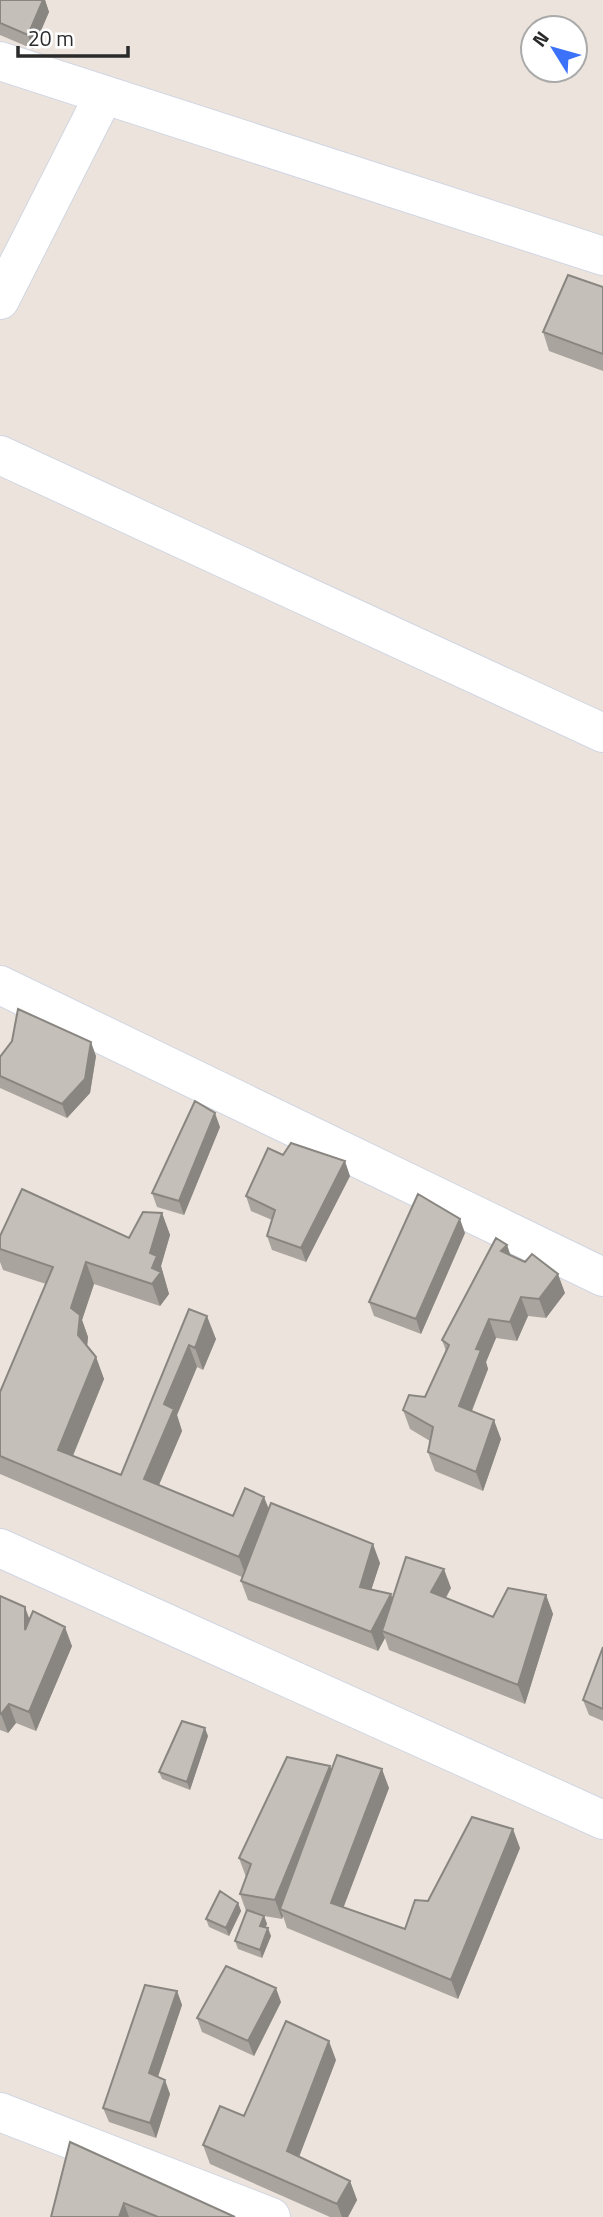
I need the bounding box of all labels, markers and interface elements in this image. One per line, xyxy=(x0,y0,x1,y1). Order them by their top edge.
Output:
scale bar xyxy=(18,14,128,58)
north arrow xyxy=(519,14,589,84)
text: 20 m xyxy=(28,22,74,54)
text: N xyxy=(524,24,556,52)

